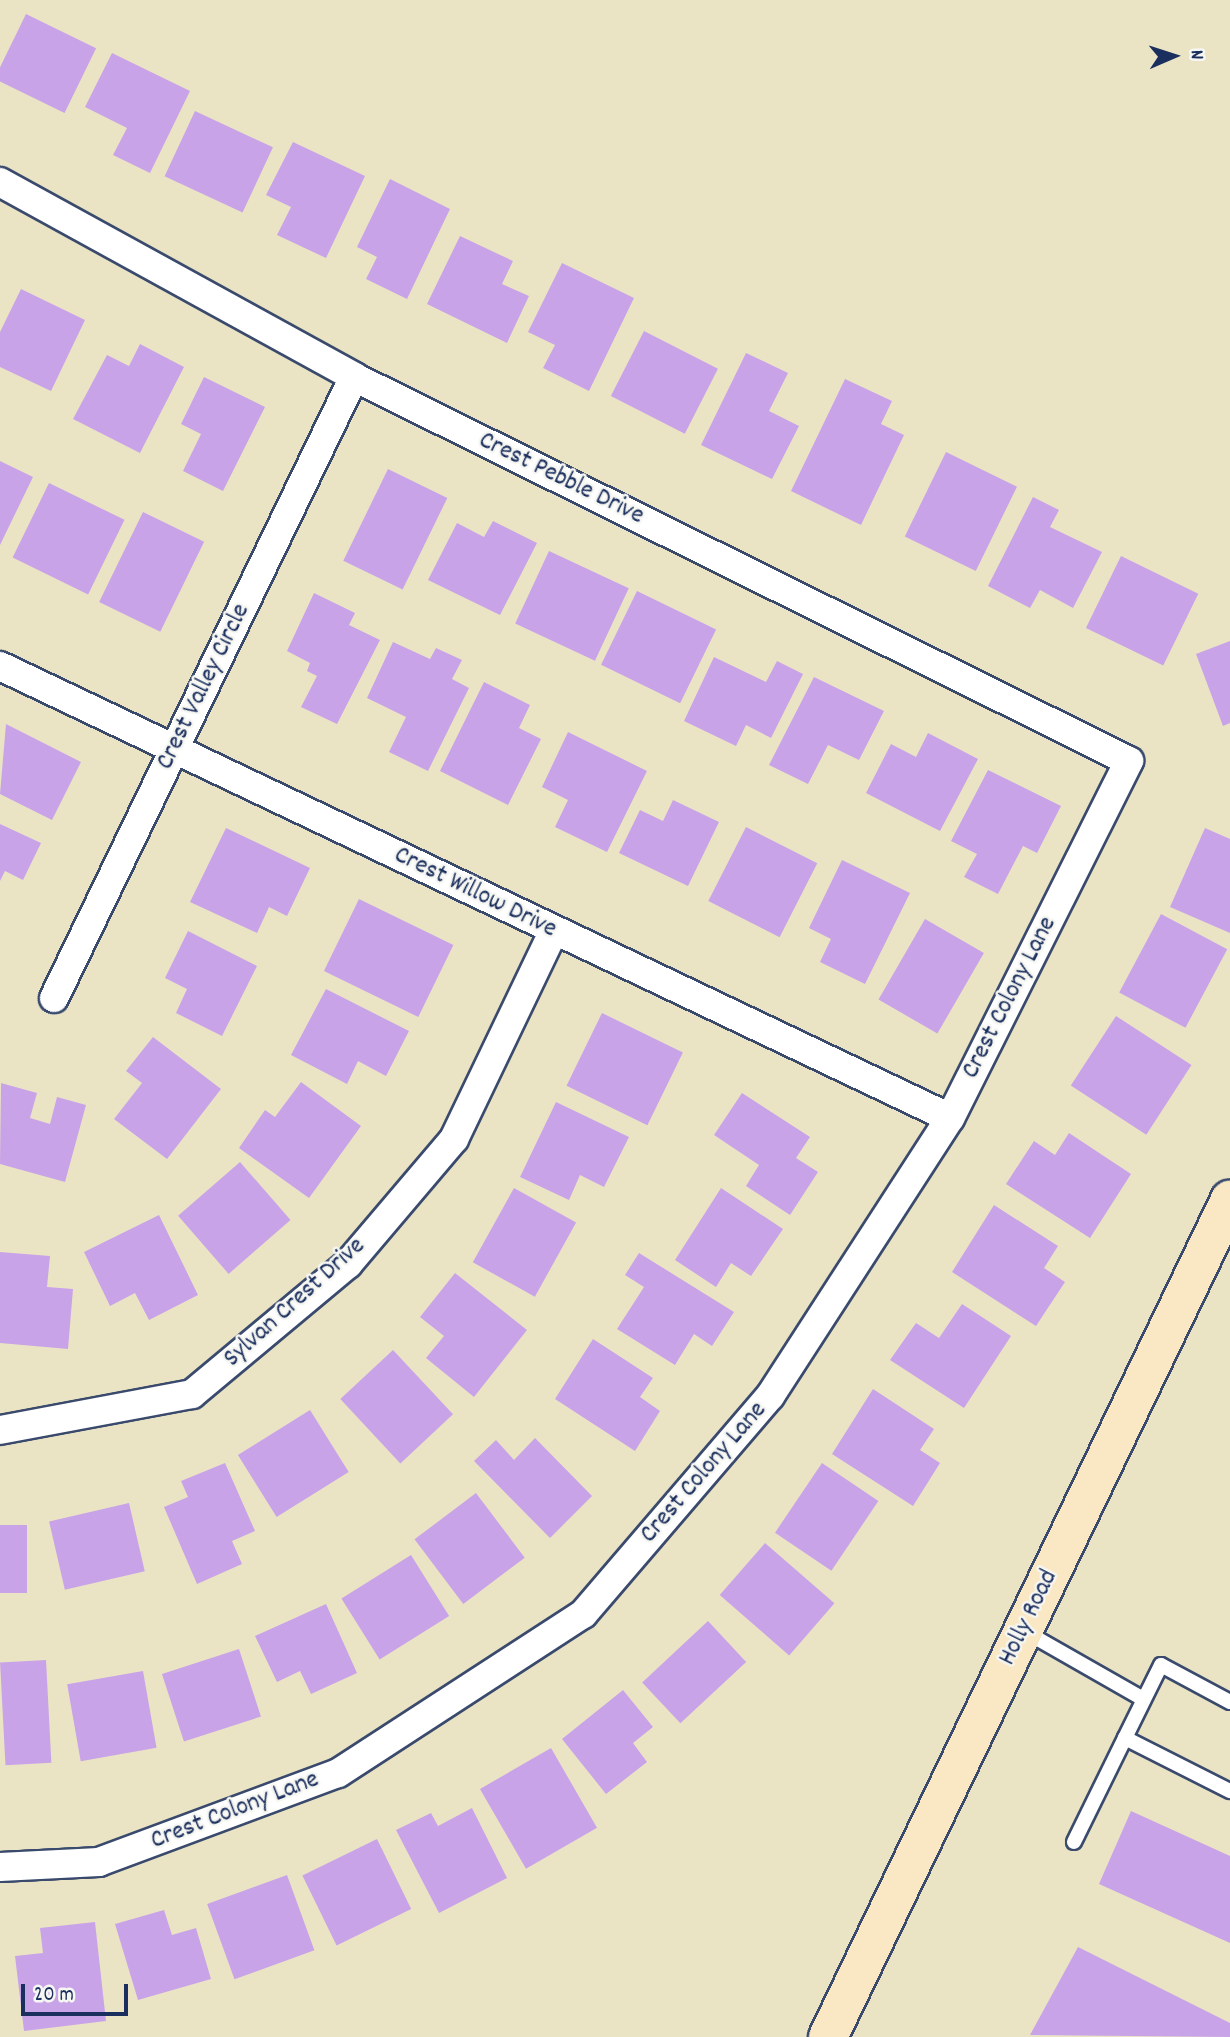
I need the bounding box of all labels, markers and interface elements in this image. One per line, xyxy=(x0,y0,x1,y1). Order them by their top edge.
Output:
north arrow xyxy=(1139,21,1209,91)
text: N xyxy=(1182,49,1209,60)
street label: Crest Pebble Drive xyxy=(473,426,649,532)
street label: Crest Valley Circle xyxy=(150,599,258,775)
street label: Crest Willow Drive xyxy=(389,840,561,946)
street label: Crest Colony Lane xyxy=(956,912,1064,1084)
street label: Sylvan Crest Drive xyxy=(218,1231,372,1375)
street label: Crest Colony Lane xyxy=(634,1396,774,1550)
street label: Holly Road xyxy=(993,1565,1065,1671)
street label: Crest Colony Lane xyxy=(147,1765,323,1857)
scale bar xyxy=(24,1970,131,2014)
text: 20 m xyxy=(34,1981,74,2011)

